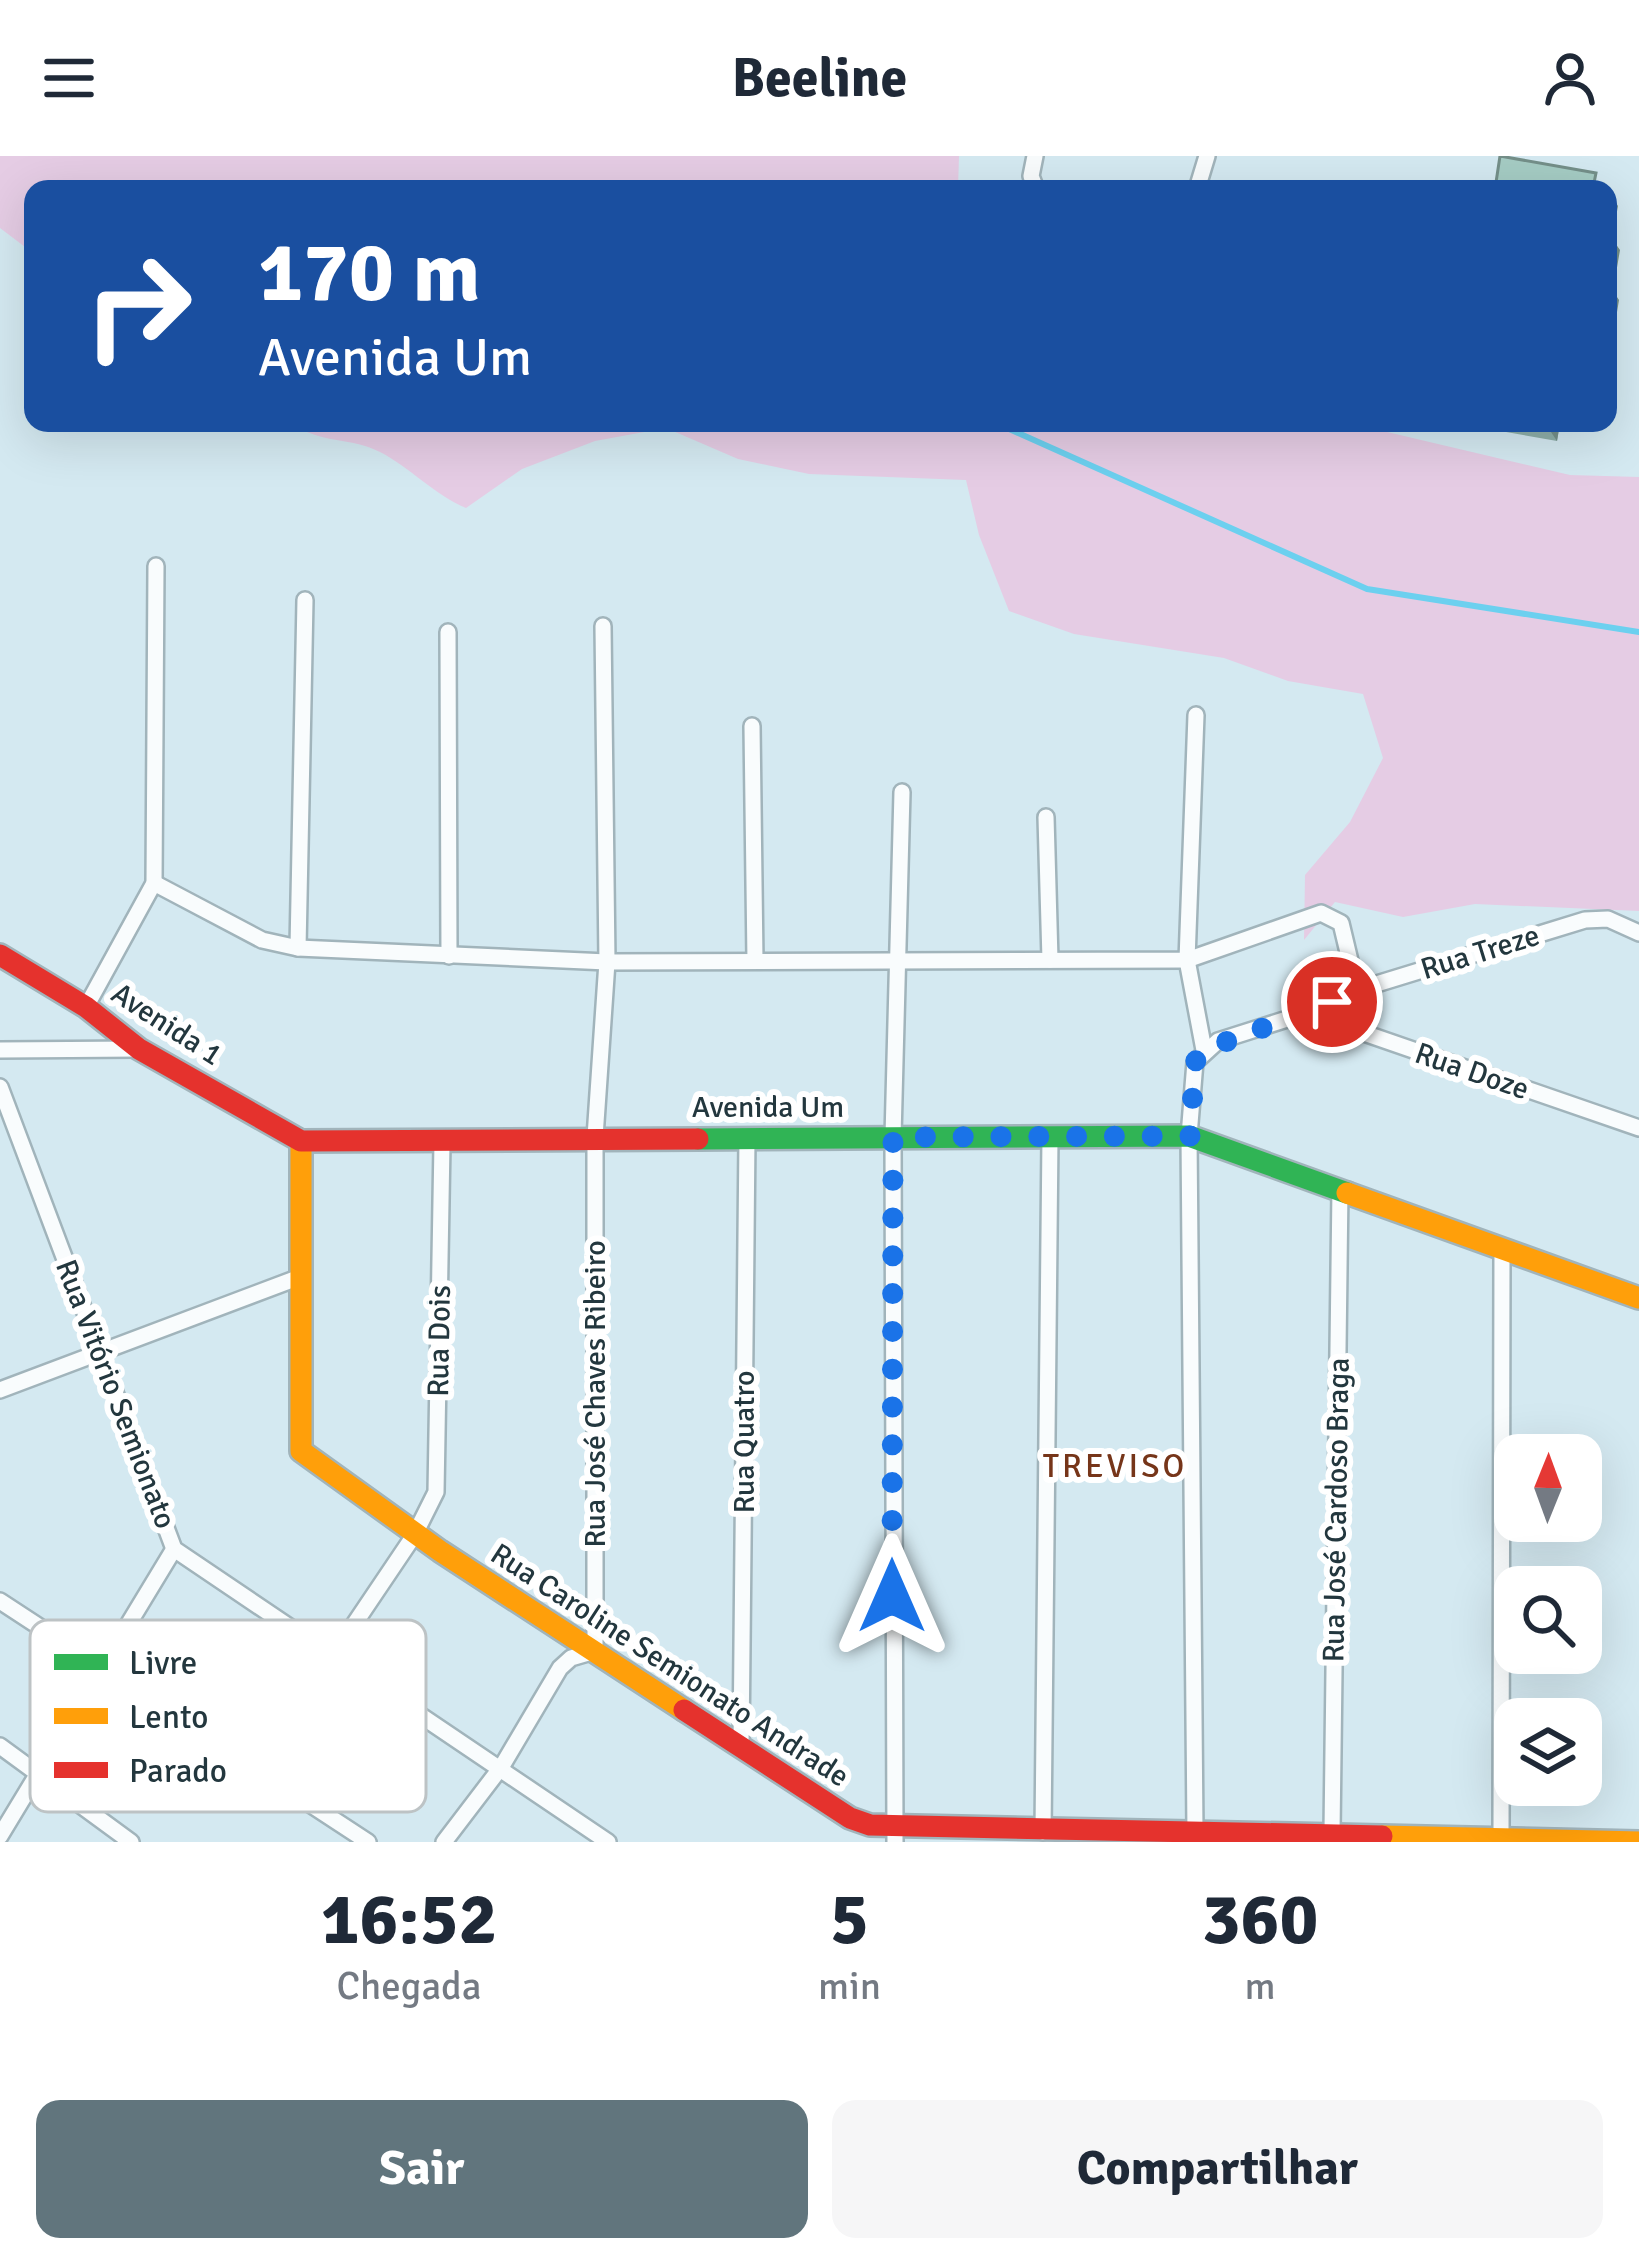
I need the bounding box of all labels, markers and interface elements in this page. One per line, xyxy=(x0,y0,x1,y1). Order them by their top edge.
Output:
icon: menu xyxy=(36,45,102,111)
text: Beeline xyxy=(732,45,907,112)
icon: person xyxy=(1537,45,1603,111)
text: 170 m xyxy=(258,221,480,325)
icon: right xyxy=(60,228,216,384)
text: Avenida Um xyxy=(258,324,532,391)
street label: Rua Treze xyxy=(1416,917,1544,988)
pin xyxy=(1281,951,1383,1053)
icon: arrive xyxy=(1299,969,1365,1035)
street label: Avenida 1 xyxy=(104,975,229,1074)
street label: Rua Doze xyxy=(1410,1035,1534,1108)
street label: Avenida Um xyxy=(692,1089,844,1126)
street label: Rua José Chaves Ribeiro xyxy=(577,1240,614,1548)
street label: Rua Vitório Semionato xyxy=(47,1255,184,1534)
street label: Rua Dois xyxy=(420,1285,459,1397)
street label: Rua José Cardoso Braga xyxy=(1315,1357,1358,1663)
street label: Rua Quatro xyxy=(726,1371,763,1514)
north arrow xyxy=(1494,1434,1602,1542)
map controls xyxy=(1494,1434,1602,1806)
district label: TREVISO xyxy=(1043,1446,1187,1487)
position arrow xyxy=(829,1533,955,1659)
street label: Rua Caroline Semionato Andrade xyxy=(484,1536,856,1795)
button: search xyxy=(1494,1566,1602,1674)
legend xyxy=(30,1620,426,1812)
text: Livre xyxy=(129,1643,197,1684)
text: Lento xyxy=(129,1697,208,1738)
button: layers xyxy=(1494,1698,1602,1806)
text: Parado xyxy=(129,1751,227,1792)
text: 16:52 xyxy=(321,1875,497,1964)
text: 5 xyxy=(830,1875,869,1964)
text: 360 xyxy=(1202,1875,1318,1964)
text: Chegada xyxy=(337,1962,482,2010)
text: min xyxy=(818,1962,881,2010)
text: m xyxy=(1244,1962,1276,2010)
button: Sair xyxy=(36,2100,808,2238)
button: Compartilhar xyxy=(832,2100,1603,2238)

